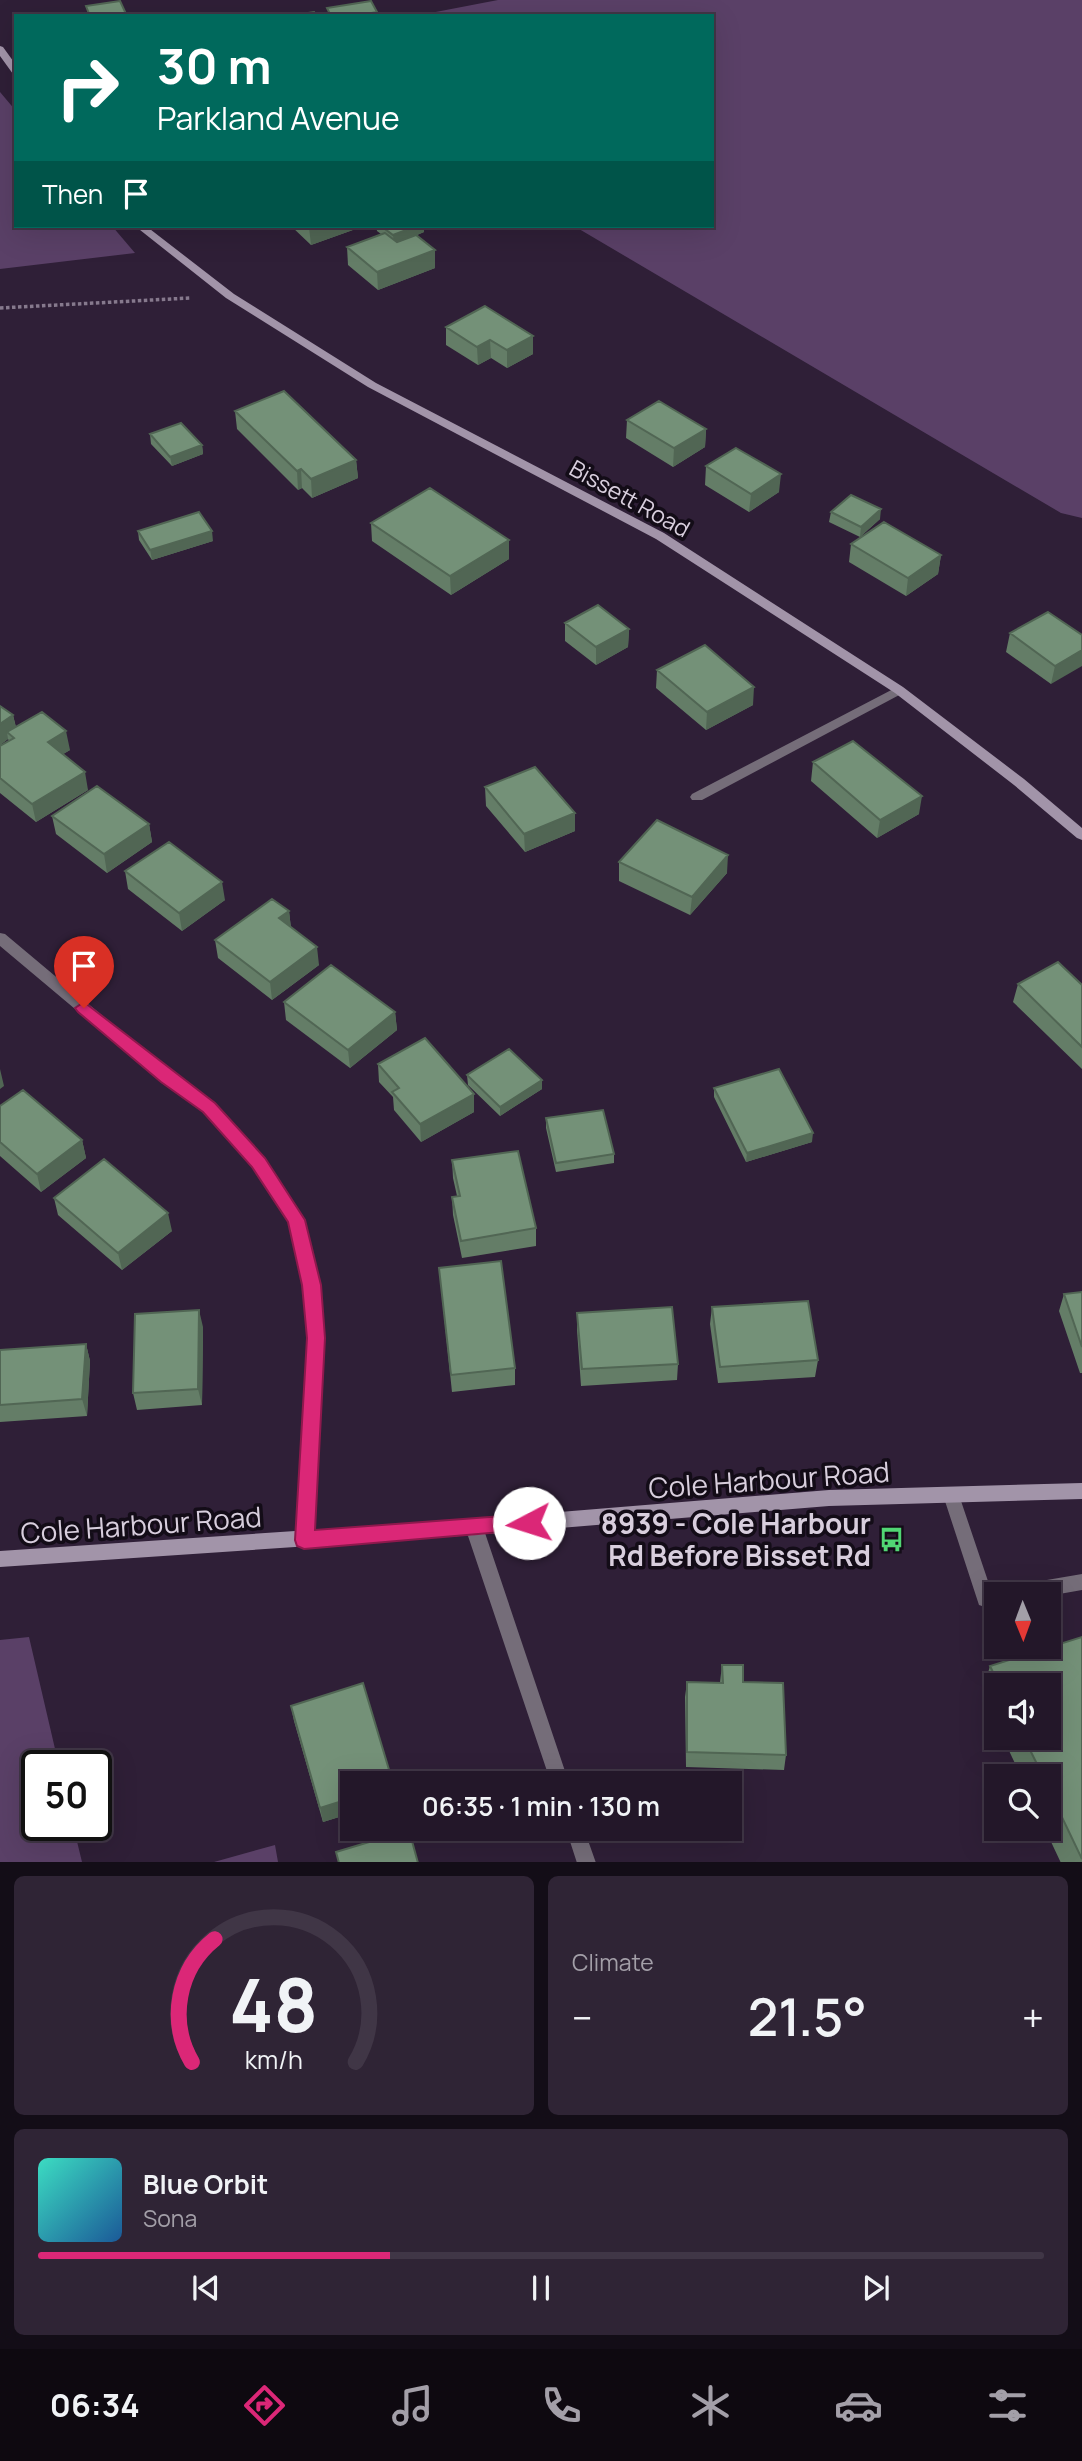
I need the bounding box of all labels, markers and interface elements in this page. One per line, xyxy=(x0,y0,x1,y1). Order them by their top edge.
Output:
text: 30 m xyxy=(157,32,272,99)
icon: right xyxy=(42,42,133,133)
text: Parkland Avenue xyxy=(157,96,400,140)
icon: arrive xyxy=(117,175,155,213)
text: Then xyxy=(42,176,103,212)
street label: Bissett Road xyxy=(564,452,696,544)
pin xyxy=(54,936,114,1008)
icon: arrive xyxy=(65,947,103,985)
street label: Cole Harbour Road xyxy=(647,1452,891,1506)
position arrow xyxy=(492,1486,566,1560)
street label: Cole Harbour Road xyxy=(19,1497,263,1551)
place label: 8939 - Cole Harbour Rd Before Bisset Rd xyxy=(601,1504,871,1574)
bus stop icon: 8939 - Cole Harbour Rd Before Bisset Rd xyxy=(877,1525,905,1553)
north arrow xyxy=(984,1582,1060,1659)
map controls xyxy=(984,1582,1061,1841)
button: sound xyxy=(984,1673,1061,1750)
speed limit sign: 50 xyxy=(21,1750,112,1841)
button: search xyxy=(984,1764,1061,1841)
text: 06:35 · 1 min · 130 m xyxy=(422,1788,660,1824)
text: Climate xyxy=(572,1946,654,1978)
text: 48 xyxy=(230,1954,318,2054)
text: 21.5° xyxy=(748,1981,867,2052)
text: − xyxy=(572,1991,593,2043)
text: + xyxy=(1022,1991,1044,2043)
text: km/h xyxy=(245,2041,303,2076)
text: Blue Orbit xyxy=(143,2166,268,2202)
text: Sona xyxy=(143,2202,197,2234)
icon: previous xyxy=(187,2269,225,2307)
icon: pause xyxy=(522,2269,560,2307)
icon: next xyxy=(857,2269,895,2307)
icon: directions xyxy=(240,2381,289,2430)
icon: music xyxy=(388,2381,437,2430)
icon: phone xyxy=(537,2381,586,2430)
icon: climate xyxy=(686,2381,735,2430)
icon: car xyxy=(834,2381,883,2430)
icon: filters xyxy=(983,2381,1032,2430)
text: 06:34 xyxy=(50,2383,140,2427)

